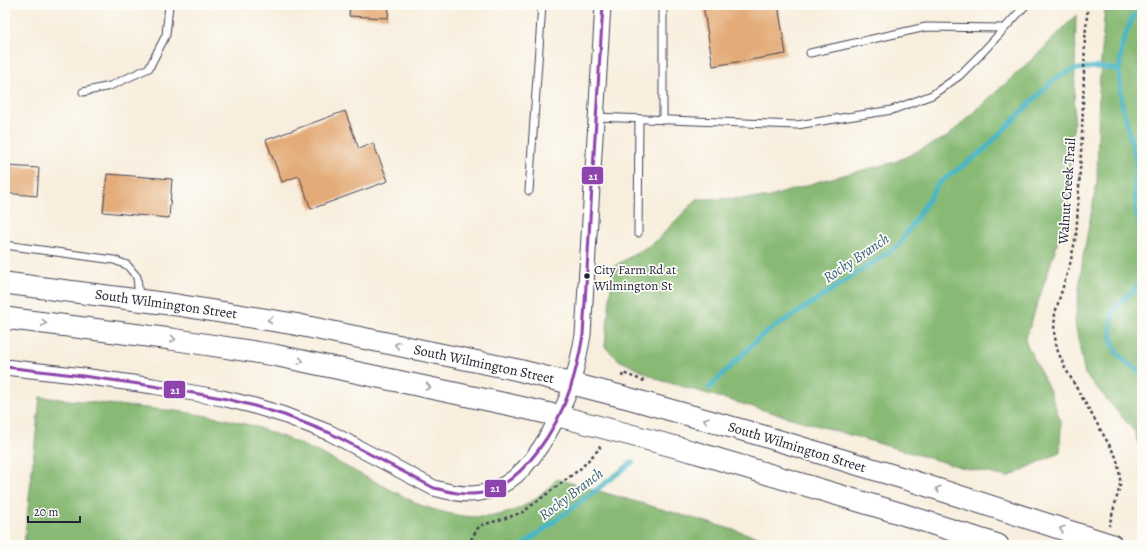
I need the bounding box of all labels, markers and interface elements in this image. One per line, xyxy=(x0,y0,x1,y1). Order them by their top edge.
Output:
street label: Walnut Creek Trail xyxy=(1054,136,1080,246)
line badge: 21 xyxy=(581,166,604,185)
text: 21 xyxy=(588,169,598,184)
water label: Rocky Branch xyxy=(819,229,893,287)
place label: City Farm Rd at Wilmington St xyxy=(593,261,677,294)
marker: City Farm Rd at Wilmington St xyxy=(582,271,592,281)
street label: South Wilmington Street xyxy=(94,285,239,323)
one-way arrow xyxy=(267,316,273,325)
one-way arrow xyxy=(41,318,47,327)
one-way arrow xyxy=(170,334,176,343)
street label: South Wilmington Street xyxy=(412,340,556,388)
one-way arrow xyxy=(394,341,401,350)
one-way arrow xyxy=(298,356,304,365)
line badge: 21 xyxy=(163,380,186,399)
text: 21 xyxy=(170,383,180,398)
one-way arrow xyxy=(425,383,431,391)
one-way arrow xyxy=(703,416,709,424)
street label: South Wilmington Street xyxy=(726,417,869,477)
water label: Rocky Branch xyxy=(535,463,607,525)
line badge: 21 xyxy=(484,479,507,498)
text: 21 xyxy=(490,481,500,496)
one-way arrow xyxy=(934,485,941,494)
scale bar xyxy=(28,498,80,524)
text: 20 m xyxy=(34,504,58,520)
one-way arrow xyxy=(1058,525,1065,533)

